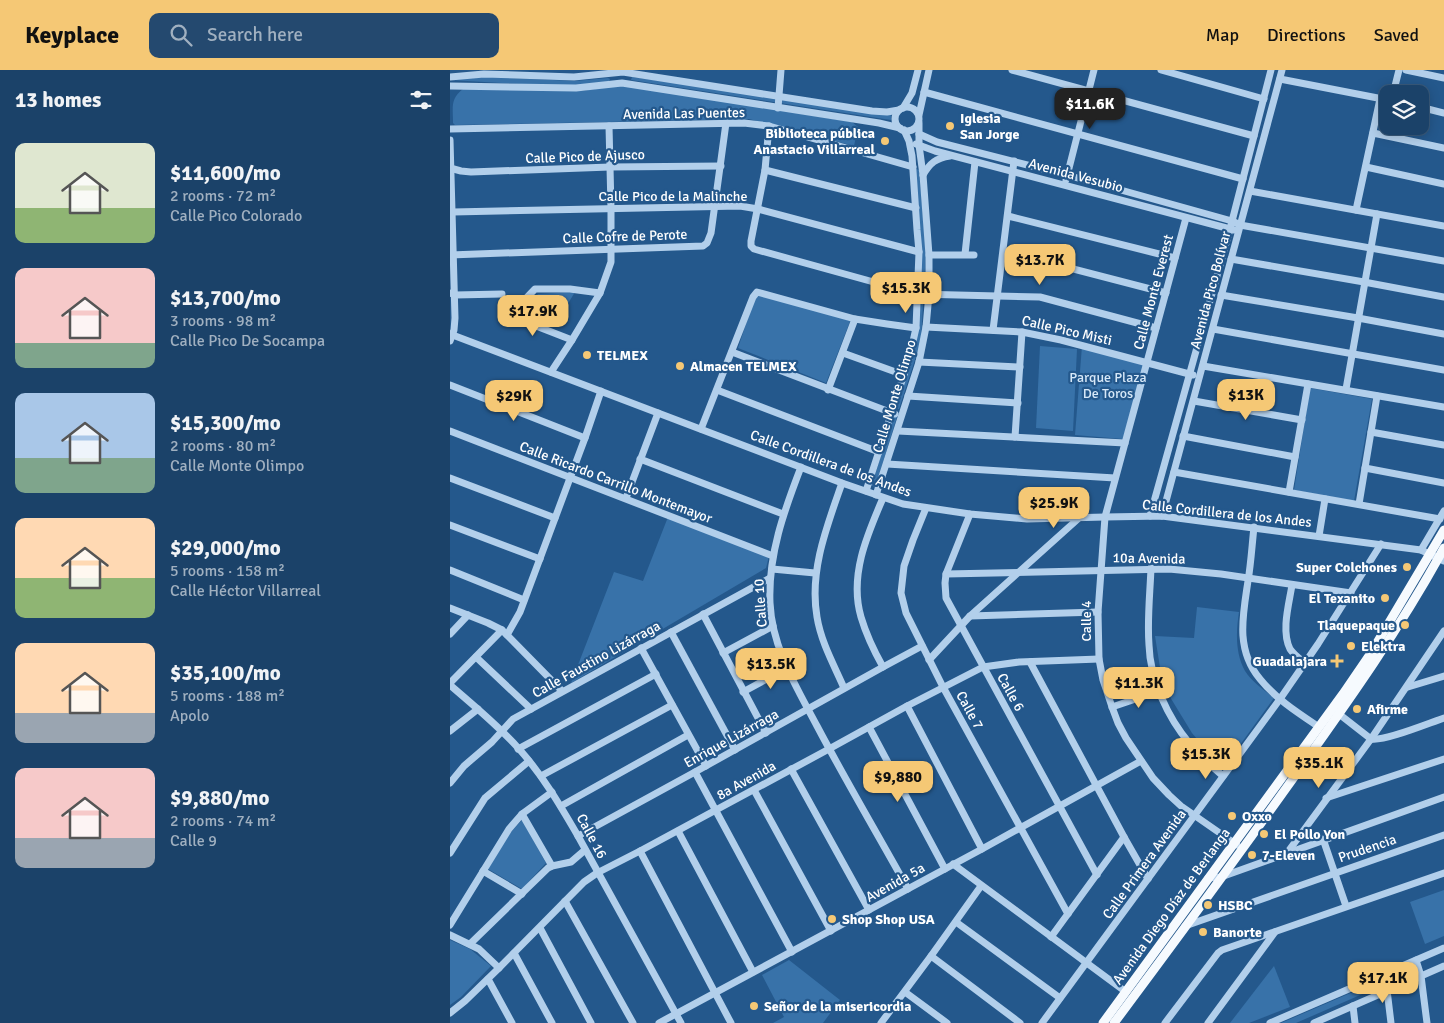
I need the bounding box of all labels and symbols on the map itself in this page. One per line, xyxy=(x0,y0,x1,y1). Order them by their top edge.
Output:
pin: $11.6K xyxy=(1049,88,1131,130)
street label: Avenida Las Puentes xyxy=(623,104,745,123)
place label: Iglesia San Jorge xyxy=(960,110,1020,143)
marker: Iglesia San Jorge xyxy=(944,120,956,132)
place label: Biblioteca pública Anastacio Villarreal xyxy=(753,125,876,158)
marker: Biblioteca pública Anastacio Villarreal xyxy=(879,135,891,147)
street label: Calle Pico de Ajusco xyxy=(525,146,645,167)
street label: Avenida Vesubio xyxy=(1027,155,1125,196)
street label: Calle Pico de la Malinche xyxy=(598,188,748,205)
street label: Calle Cofre de Perote xyxy=(562,226,688,247)
street label: Avenida Pico Bolívar xyxy=(1187,229,1235,351)
street label: Calle Monte Everest xyxy=(1130,233,1177,352)
pin: $13.7K xyxy=(999,244,1081,286)
pin: $15.3K xyxy=(865,272,947,314)
pin: $17.9K xyxy=(492,294,574,337)
street label: Calle Pico Misti xyxy=(1020,312,1114,349)
street label: Calle Monte Olimpo xyxy=(869,337,920,455)
place label: TELMEX xyxy=(597,347,648,364)
marker: TELMEX xyxy=(581,349,593,361)
place label: Almacen TELMEX xyxy=(690,358,797,375)
marker: Almacen TELMEX xyxy=(674,360,686,372)
park label: Parque Plaza De Toros xyxy=(1069,369,1147,402)
pin: $13K xyxy=(1216,378,1276,421)
pin: $29K xyxy=(484,380,544,422)
street label: Calle Cordillera de los Andes xyxy=(748,426,914,501)
street label: Calle Ricardo Carrillo Montemayor xyxy=(517,438,715,527)
pin: $25.9K xyxy=(1013,486,1095,529)
street label: Calle Cordillera de los Andes xyxy=(1141,496,1312,531)
street label: 10a Avenida xyxy=(1112,549,1186,568)
place label: Super Colchones xyxy=(1296,559,1397,576)
marker: Super Colchones xyxy=(1401,561,1413,573)
street label: Calle 10 xyxy=(750,578,771,628)
place label: El Texanito xyxy=(1309,590,1375,607)
marker: El Texanito xyxy=(1379,592,1391,604)
street label: Calle 4 xyxy=(1078,600,1095,642)
street label: Calle Faustino Lizárraga xyxy=(529,617,663,702)
place label: Tlaquepaque xyxy=(1317,617,1395,634)
marker: Tlaquepaque xyxy=(1399,619,1411,631)
place label: Elektra xyxy=(1361,638,1405,655)
marker: Elektra xyxy=(1345,640,1357,652)
pin: $13.5K xyxy=(730,648,812,690)
place label: Guadalajara xyxy=(1253,653,1327,670)
marker: Guadalajara xyxy=(1331,655,1343,667)
pin: $11.3K xyxy=(1098,666,1180,709)
street label: Calle 6 xyxy=(993,670,1028,714)
street label: Calle 7 xyxy=(952,688,987,732)
place label: Afirme xyxy=(1367,701,1408,718)
marker: Afirme xyxy=(1351,703,1363,715)
street label: Enrique Lizárraga xyxy=(681,705,782,772)
pin: $15.3K xyxy=(1165,738,1247,780)
pin: $35.1K xyxy=(1278,746,1360,789)
street label: 8a Avenida xyxy=(714,757,779,804)
pin: $9,880 xyxy=(857,760,939,803)
street label: Calle Primera Avenida xyxy=(1099,806,1190,922)
place label: Oxxo xyxy=(1242,808,1272,825)
marker: Oxxo xyxy=(1226,810,1238,822)
street label: Calle 16 xyxy=(573,811,610,862)
street label: Avenida Diego Díaz de Berlanga xyxy=(1109,825,1234,988)
place label: El Pollo Yon xyxy=(1274,826,1346,843)
marker: El Pollo Yon xyxy=(1258,828,1270,840)
street label: Prudencia xyxy=(1336,831,1398,866)
place label: 7-Eleven xyxy=(1262,847,1315,864)
marker: 7-Eleven xyxy=(1246,849,1258,861)
street label: Avenida 5a xyxy=(863,859,928,906)
place label: HSBC xyxy=(1218,897,1253,914)
marker: HSBC xyxy=(1202,899,1214,911)
place label: Shop Shop USA xyxy=(842,911,935,928)
marker: Shop Shop USA xyxy=(826,913,838,925)
place label: Banorte xyxy=(1213,924,1262,941)
marker: Banorte xyxy=(1197,926,1209,938)
pin: $17.1K xyxy=(1342,962,1424,1004)
place label: Señor de la misericordia xyxy=(764,998,911,1015)
marker: Señor de la misericordia xyxy=(748,1000,760,1012)

